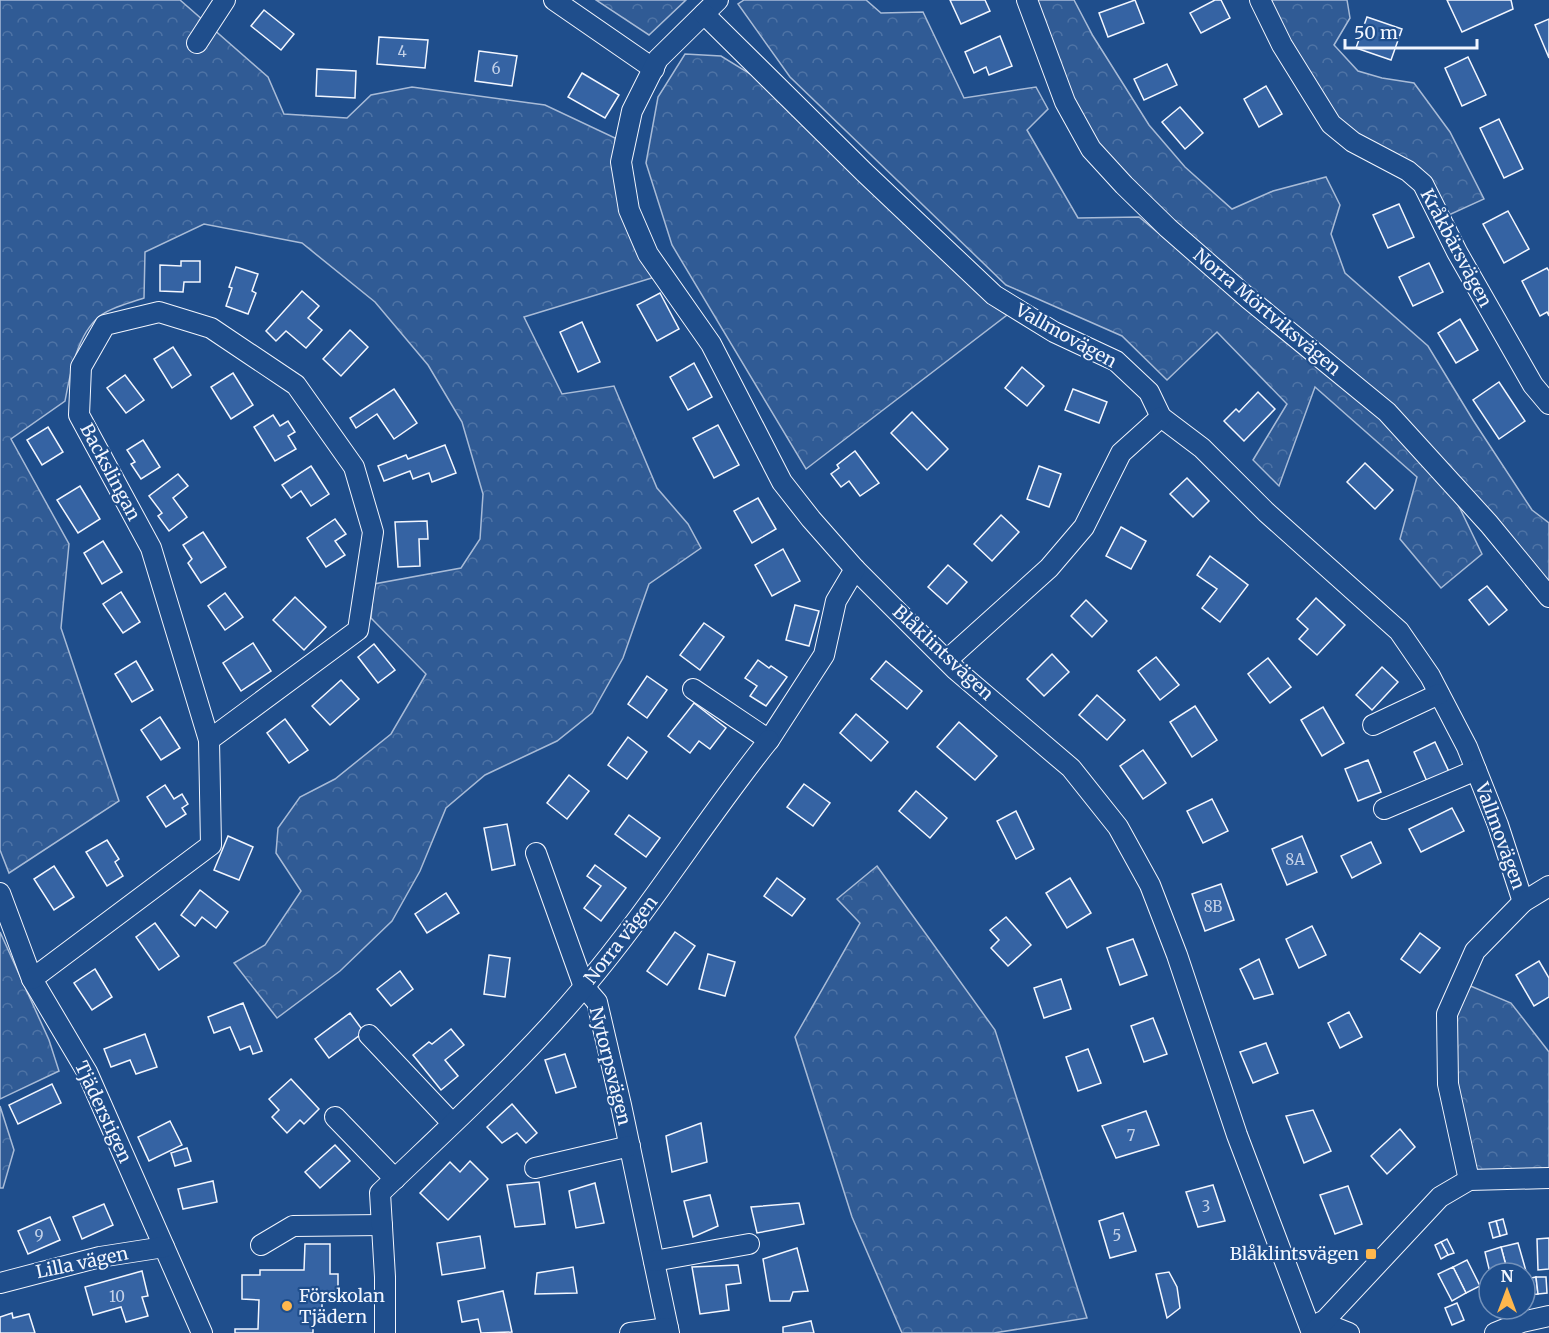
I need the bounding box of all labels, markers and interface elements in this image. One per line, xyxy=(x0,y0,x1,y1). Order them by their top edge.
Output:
scale bar xyxy=(1345,12,1477,50)
text: 50 m xyxy=(1354,21,1398,44)
house number: 4 xyxy=(397,42,407,61)
house number: 6 xyxy=(491,59,501,78)
street label: Kråkbärsvägen xyxy=(1416,185,1497,311)
street label: Norra Mörtviksvägen xyxy=(1189,243,1346,380)
street label: Vallmovägen xyxy=(1011,298,1121,373)
street label: Backslingan xyxy=(75,419,146,524)
street label: Blåklintsvägen xyxy=(888,600,999,705)
street label: Vallmovägen xyxy=(1470,778,1530,892)
house number: 8A xyxy=(1285,850,1305,869)
street label: Norra vägen xyxy=(579,891,662,989)
house number: 8B xyxy=(1204,897,1222,916)
street label: Nytorpsvägen xyxy=(585,1004,636,1127)
street label: Tjäderstigen xyxy=(70,1057,137,1166)
house number: 7 xyxy=(1127,1126,1136,1145)
house number: 3 xyxy=(1202,1197,1210,1216)
house number: 9 xyxy=(34,1226,44,1245)
house number: 5 xyxy=(1113,1226,1121,1245)
street label: Lilla vägen xyxy=(34,1242,130,1284)
place label: Blåklintsvägen xyxy=(1230,1242,1359,1265)
marker: Blåklintsvägen xyxy=(1364,1247,1378,1261)
north arrow xyxy=(1477,1261,1537,1321)
text: N xyxy=(1501,1266,1514,1286)
place label: Förskolan Tjädern xyxy=(299,1284,385,1328)
house number: 10 xyxy=(109,1287,125,1306)
marker: Förskolan Tjädern xyxy=(280,1299,294,1313)

